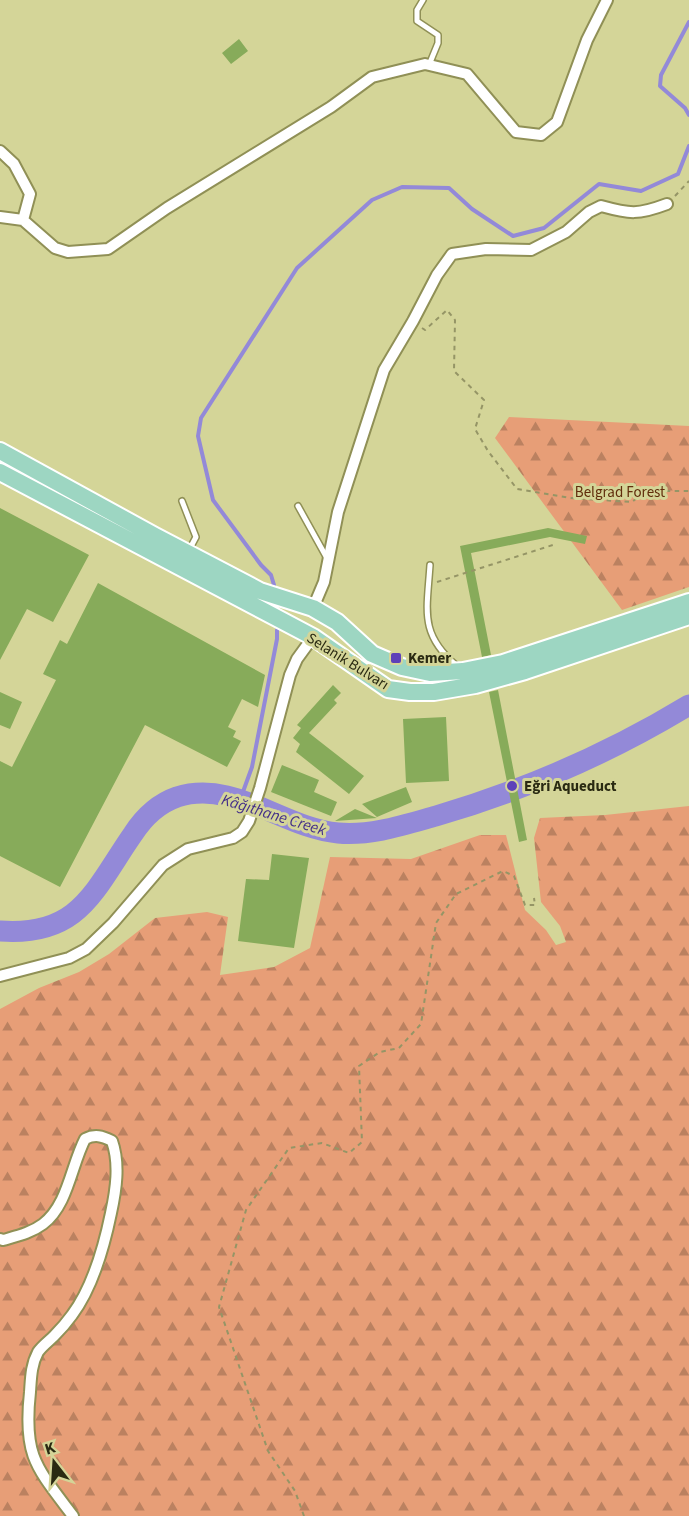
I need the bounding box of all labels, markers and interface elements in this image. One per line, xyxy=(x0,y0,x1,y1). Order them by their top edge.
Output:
park label: Belgrad Forest xyxy=(575,482,665,503)
street label: Selanik Bulvarı xyxy=(303,628,393,695)
place label: Kemer xyxy=(408,648,451,669)
marker: Kemer xyxy=(389,651,403,665)
place label: Eğri Aqueduct xyxy=(524,776,617,797)
marker: Eğri Aqueduct xyxy=(505,779,519,793)
water label: Kâğıthane Creek xyxy=(219,789,329,841)
north arrow xyxy=(24,1432,84,1492)
text: K xyxy=(42,1437,58,1461)

